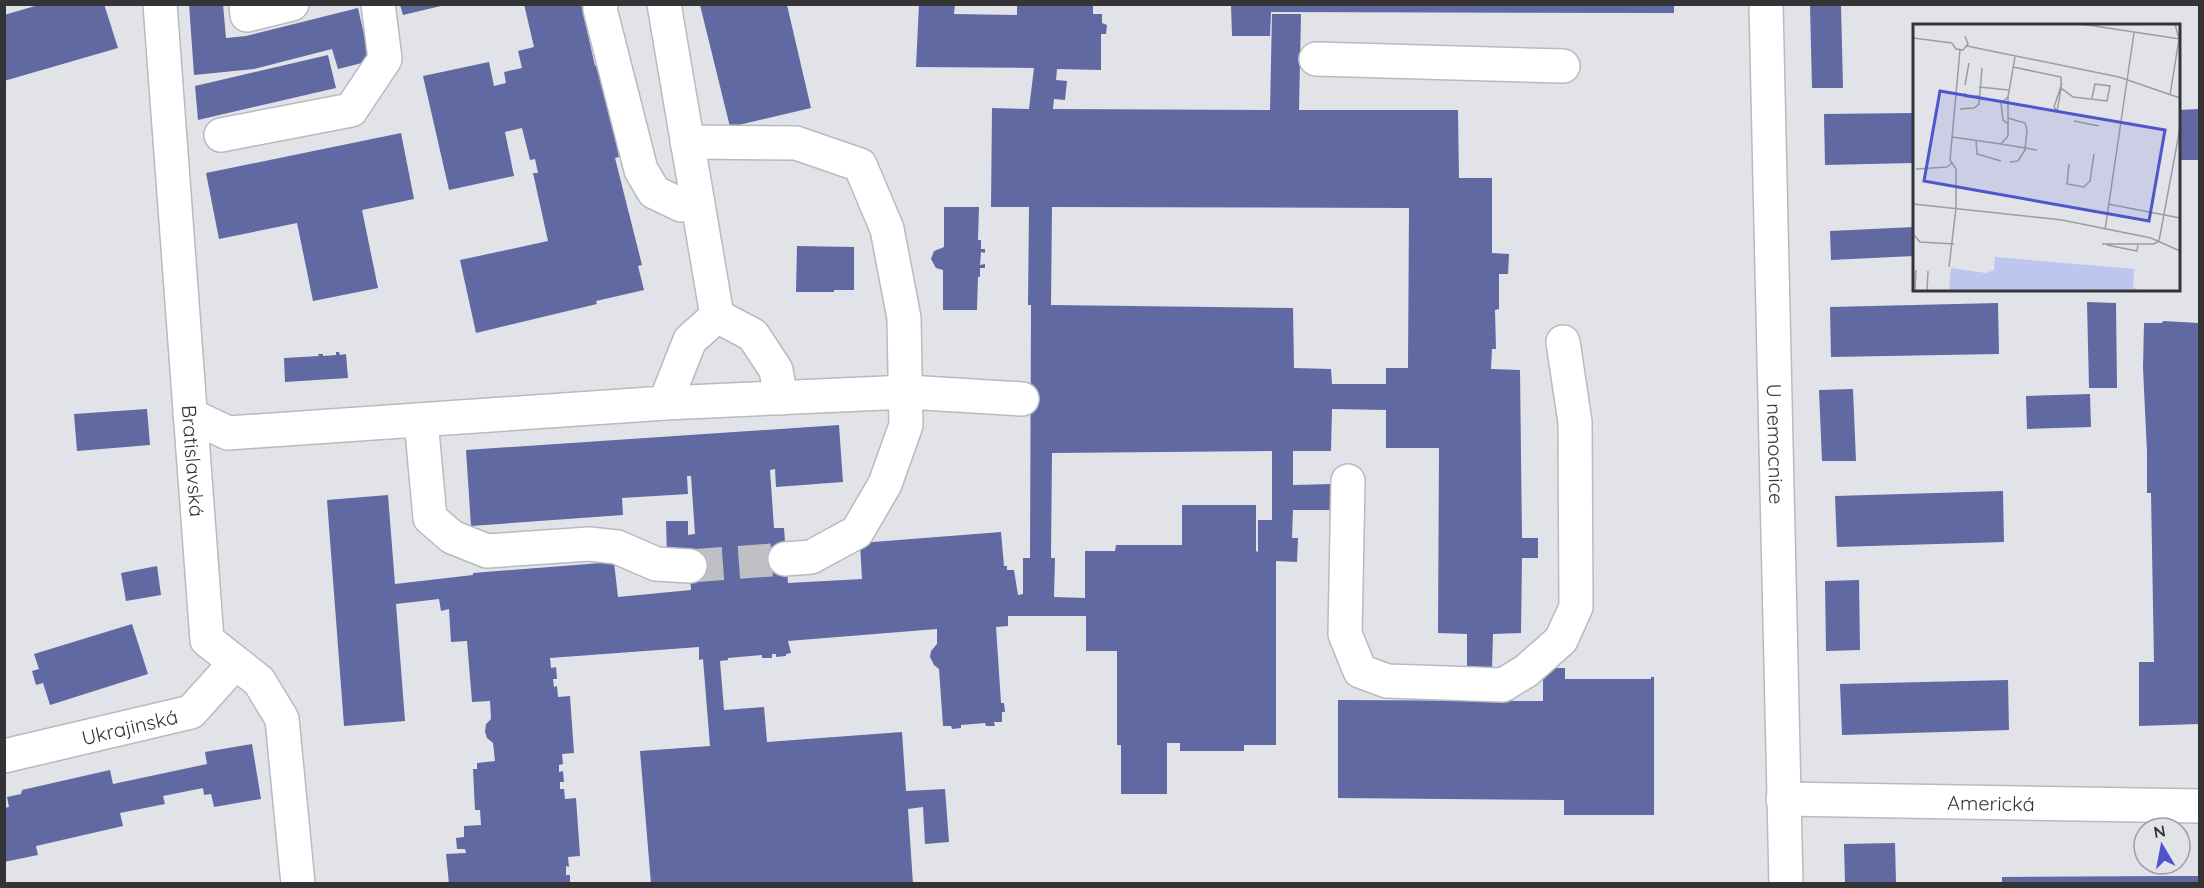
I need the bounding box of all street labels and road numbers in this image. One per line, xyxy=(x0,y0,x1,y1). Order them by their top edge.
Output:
street label: U nemocnice xyxy=(1762,383,1790,505)
street label: Bratislavská xyxy=(177,404,210,518)
street label: Ukrajinská xyxy=(79,703,180,750)
street label: Americká xyxy=(1947,789,2035,816)

